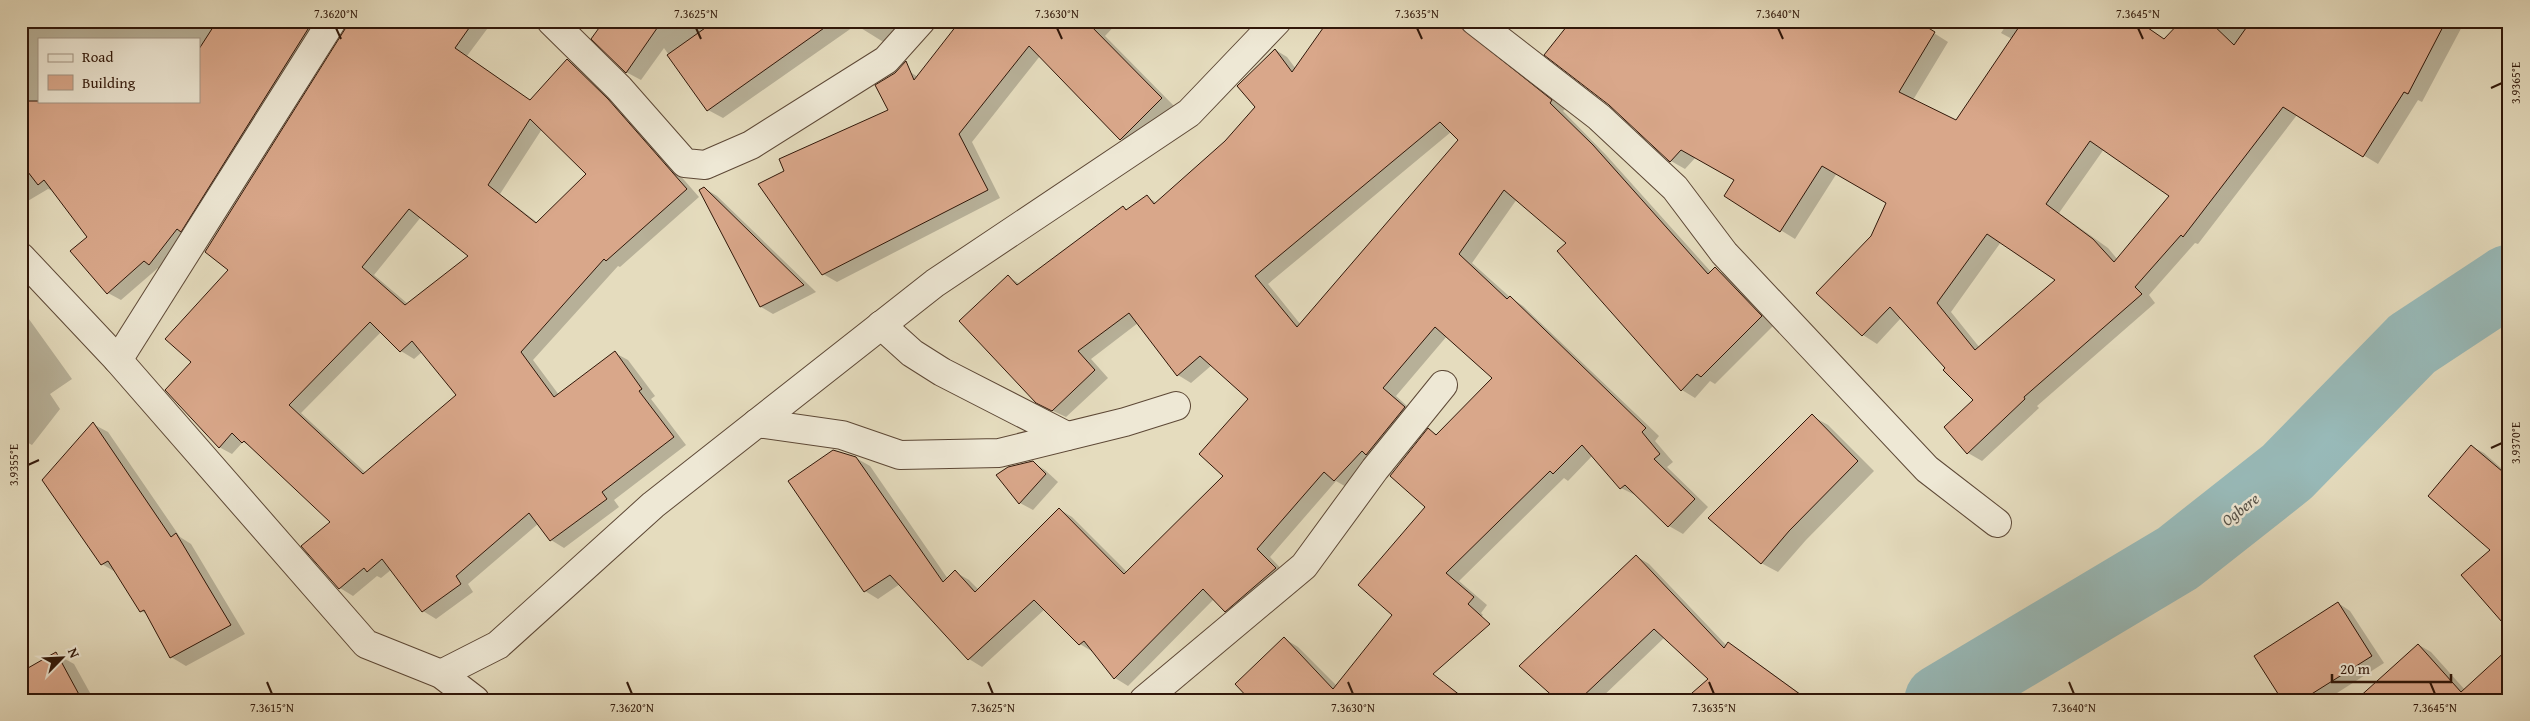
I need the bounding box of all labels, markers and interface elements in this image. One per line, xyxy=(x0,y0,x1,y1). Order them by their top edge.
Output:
text: 7.3620°N xyxy=(314,5,358,22)
text: 7.3625°N xyxy=(674,5,718,22)
text: 7.3630°N xyxy=(1035,5,1079,22)
text: 7.3635°N xyxy=(1395,5,1439,22)
text: 7.3640°N xyxy=(1756,5,1800,22)
text: 7.3645°N xyxy=(2116,5,2160,22)
legend xyxy=(38,38,200,102)
text: Road xyxy=(82,46,113,67)
text: 3.9365°E xyxy=(2507,62,2524,104)
text: Building xyxy=(82,72,136,93)
text: 3.9370°E xyxy=(2507,422,2524,464)
text: 3.9355°E xyxy=(5,444,22,486)
water label: Ogbere xyxy=(2216,486,2264,531)
north arrow xyxy=(38,634,88,684)
text: N xyxy=(63,644,85,662)
scale bar xyxy=(2332,651,2451,683)
text: 20 m xyxy=(2340,658,2371,679)
text: 7.3615°N xyxy=(250,699,294,716)
text: 7.3620°N xyxy=(610,699,654,716)
text: 7.3625°N xyxy=(971,699,1015,716)
text: 7.3630°N xyxy=(1331,699,1375,716)
text: 7.3635°N xyxy=(1692,699,1736,716)
text: 7.3640°N xyxy=(2052,699,2096,716)
text: 7.3645°N xyxy=(2413,699,2457,716)

